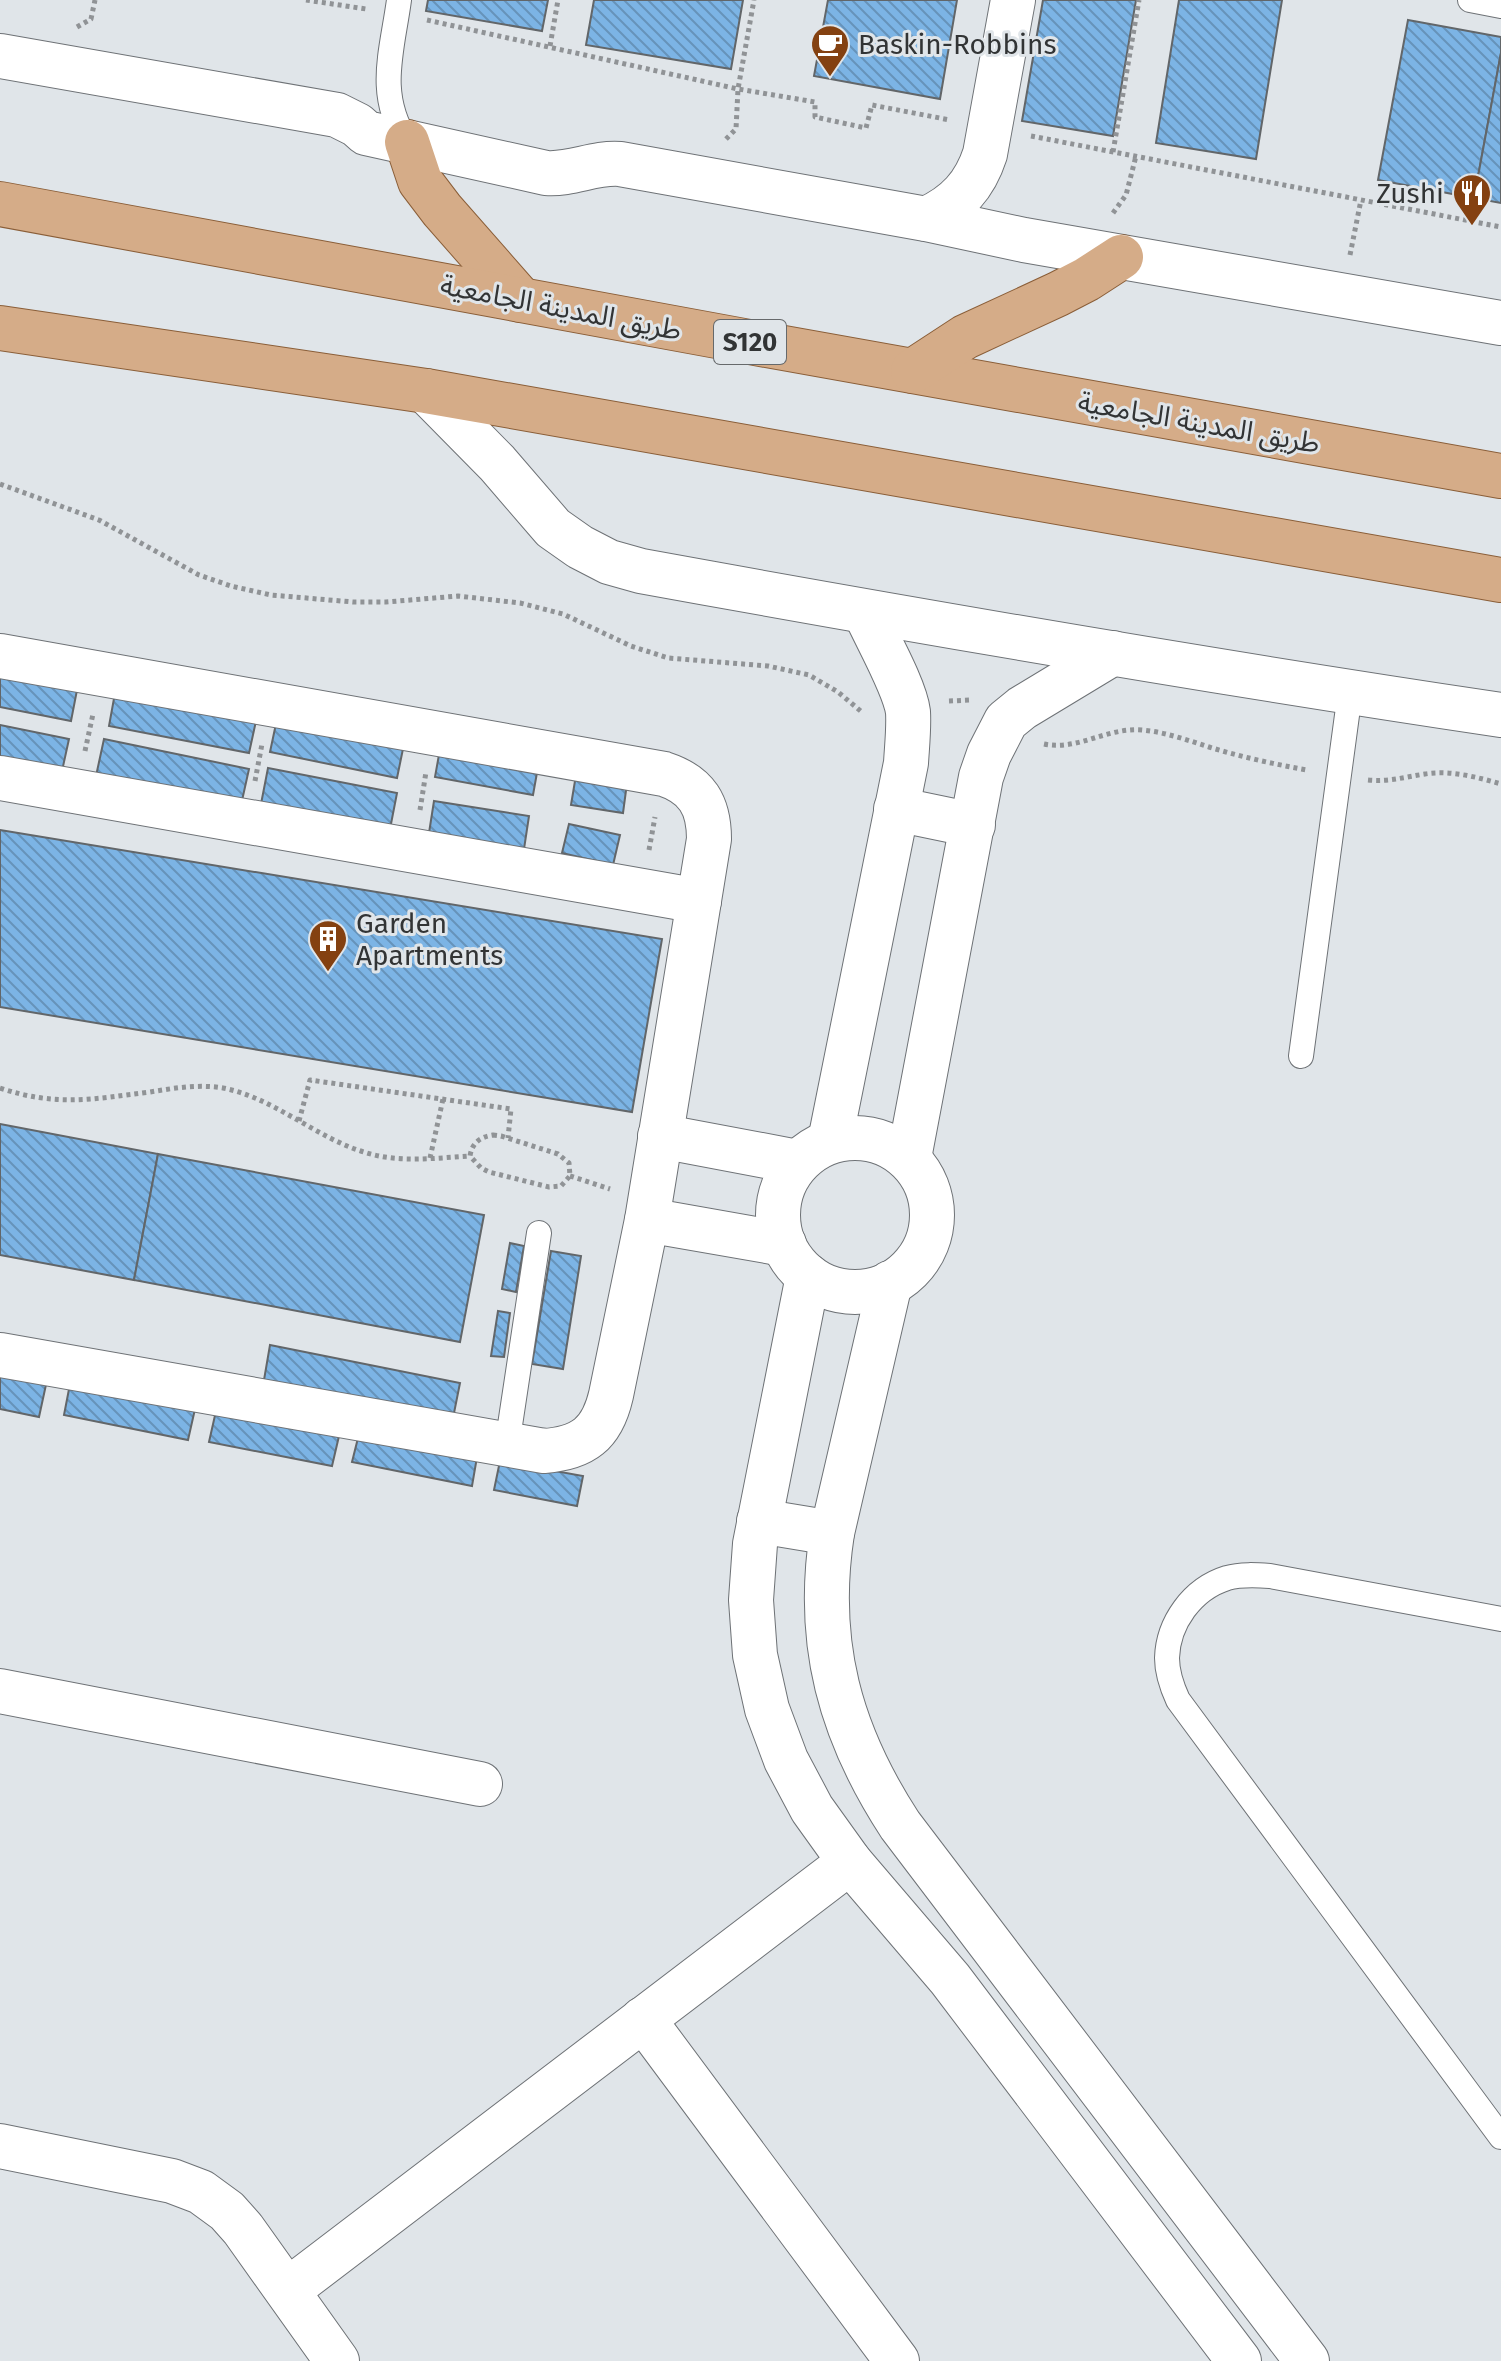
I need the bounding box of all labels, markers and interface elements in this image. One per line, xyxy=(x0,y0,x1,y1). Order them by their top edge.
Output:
cafe icon: Baskin-Robbins xyxy=(809,23,851,78)
place label: Baskin-Robbins xyxy=(858,28,1057,61)
restaurant icon: Zushi xyxy=(1451,172,1493,227)
place label: Zushi xyxy=(1376,177,1444,210)
street label: طريق المدينة الجامعية xyxy=(437,268,684,348)
road number: S120 xyxy=(714,320,786,364)
street label: طريق المدينة الجامعية xyxy=(1075,385,1322,461)
place label: Garden Apartments xyxy=(356,907,503,972)
building icon: Garden Apartments xyxy=(307,918,349,973)

